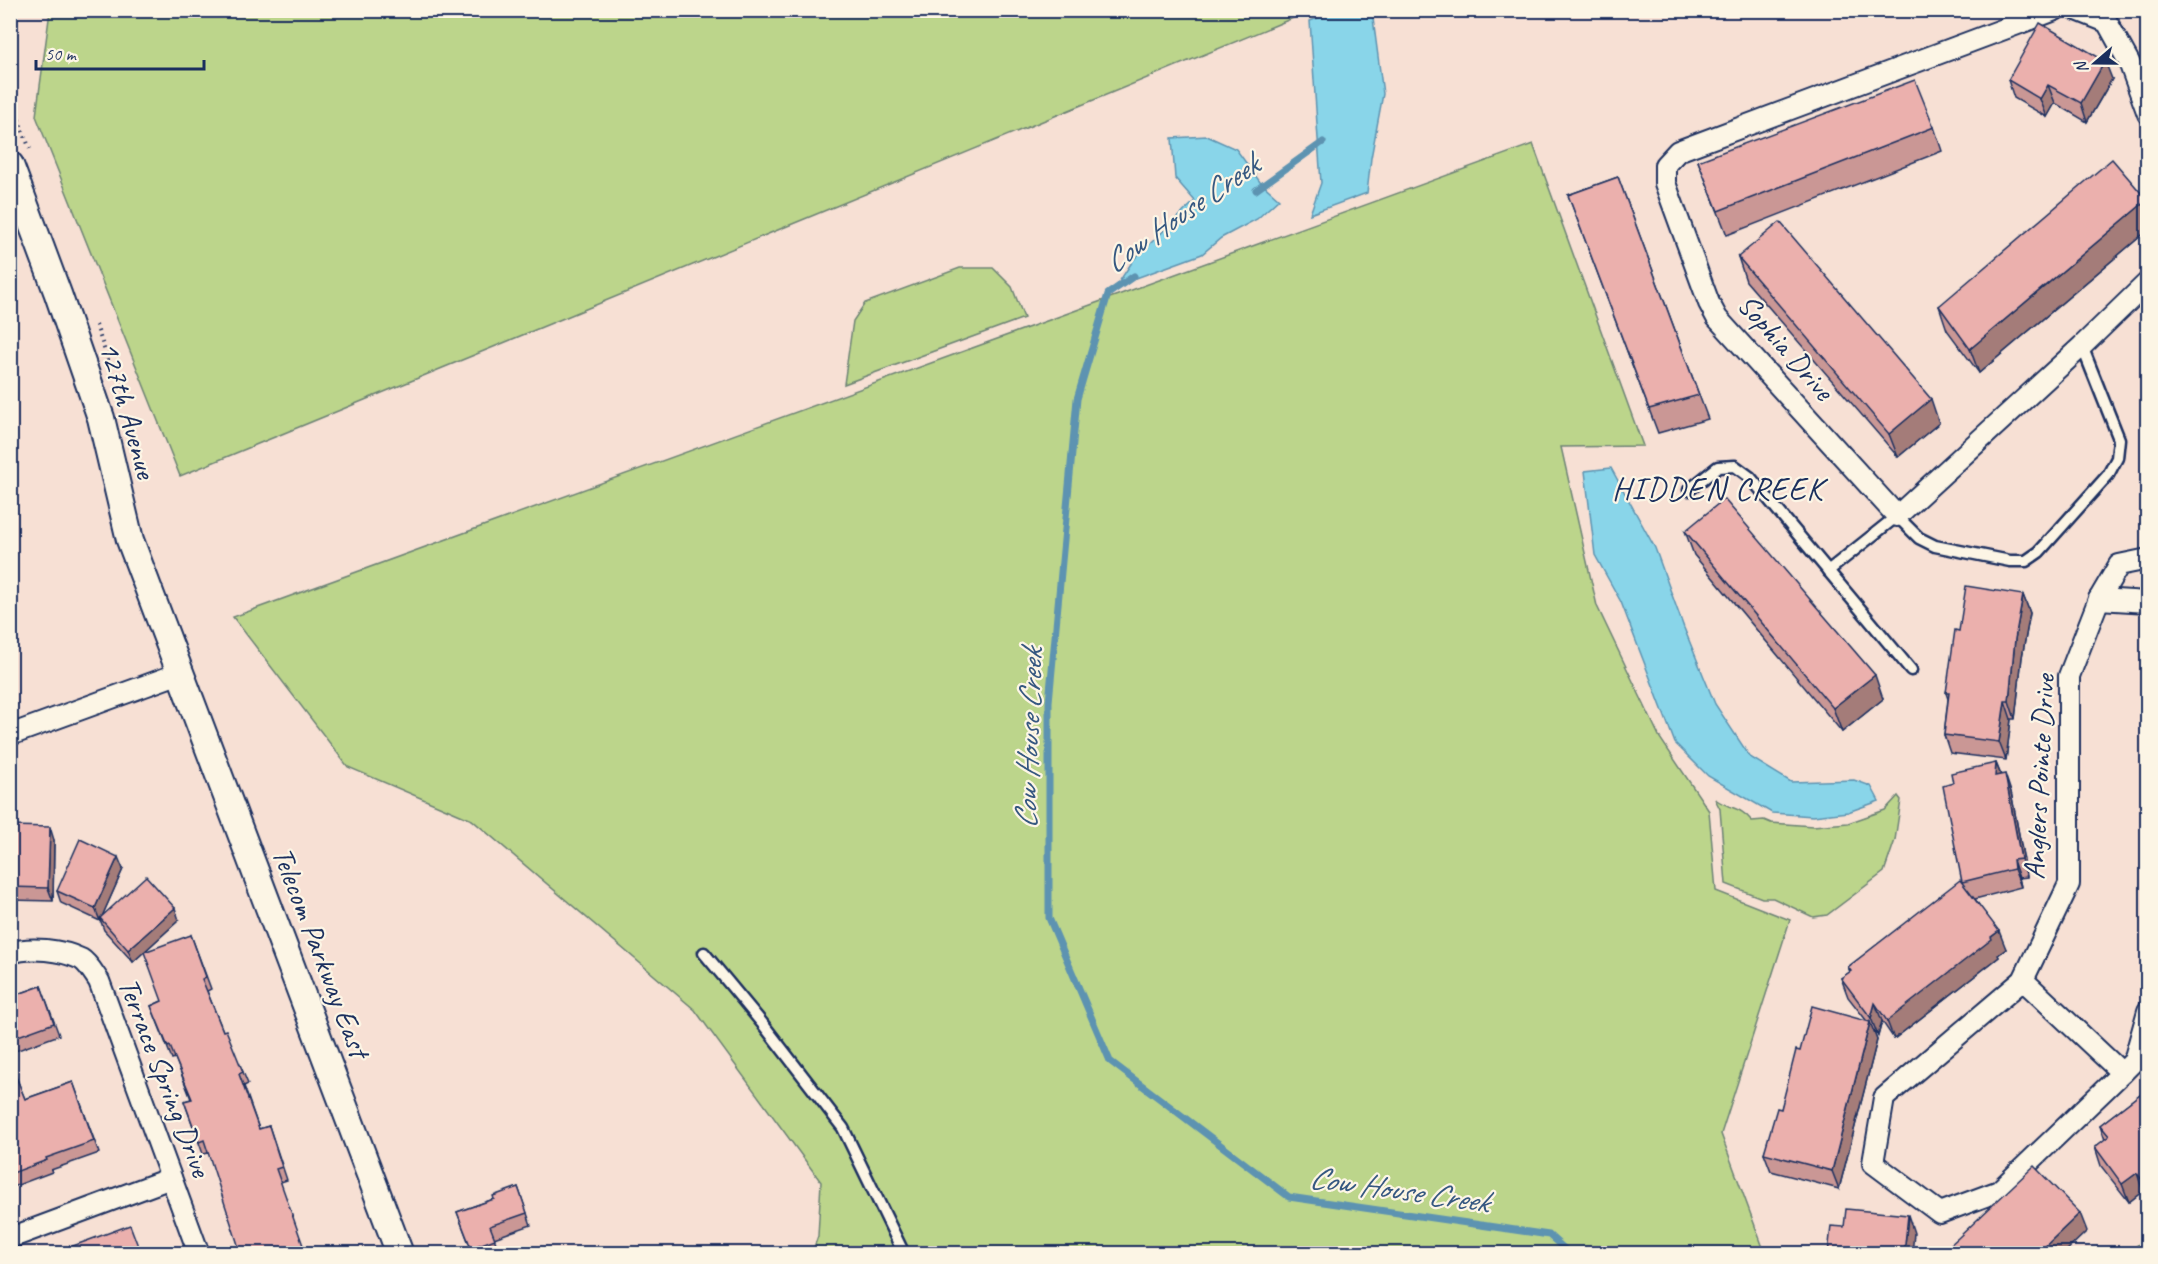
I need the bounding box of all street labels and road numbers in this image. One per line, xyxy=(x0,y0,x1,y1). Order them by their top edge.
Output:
street label: Sophia Drive xyxy=(1729,286,1844,410)
street label: 127th Avenue xyxy=(90,337,166,485)
street label: Anglers Pointe Drive xyxy=(2015,671,2063,880)
street label: Telecom Parkway East xyxy=(263,842,380,1066)
street label: Terrace Spring Drive xyxy=(110,972,221,1184)

